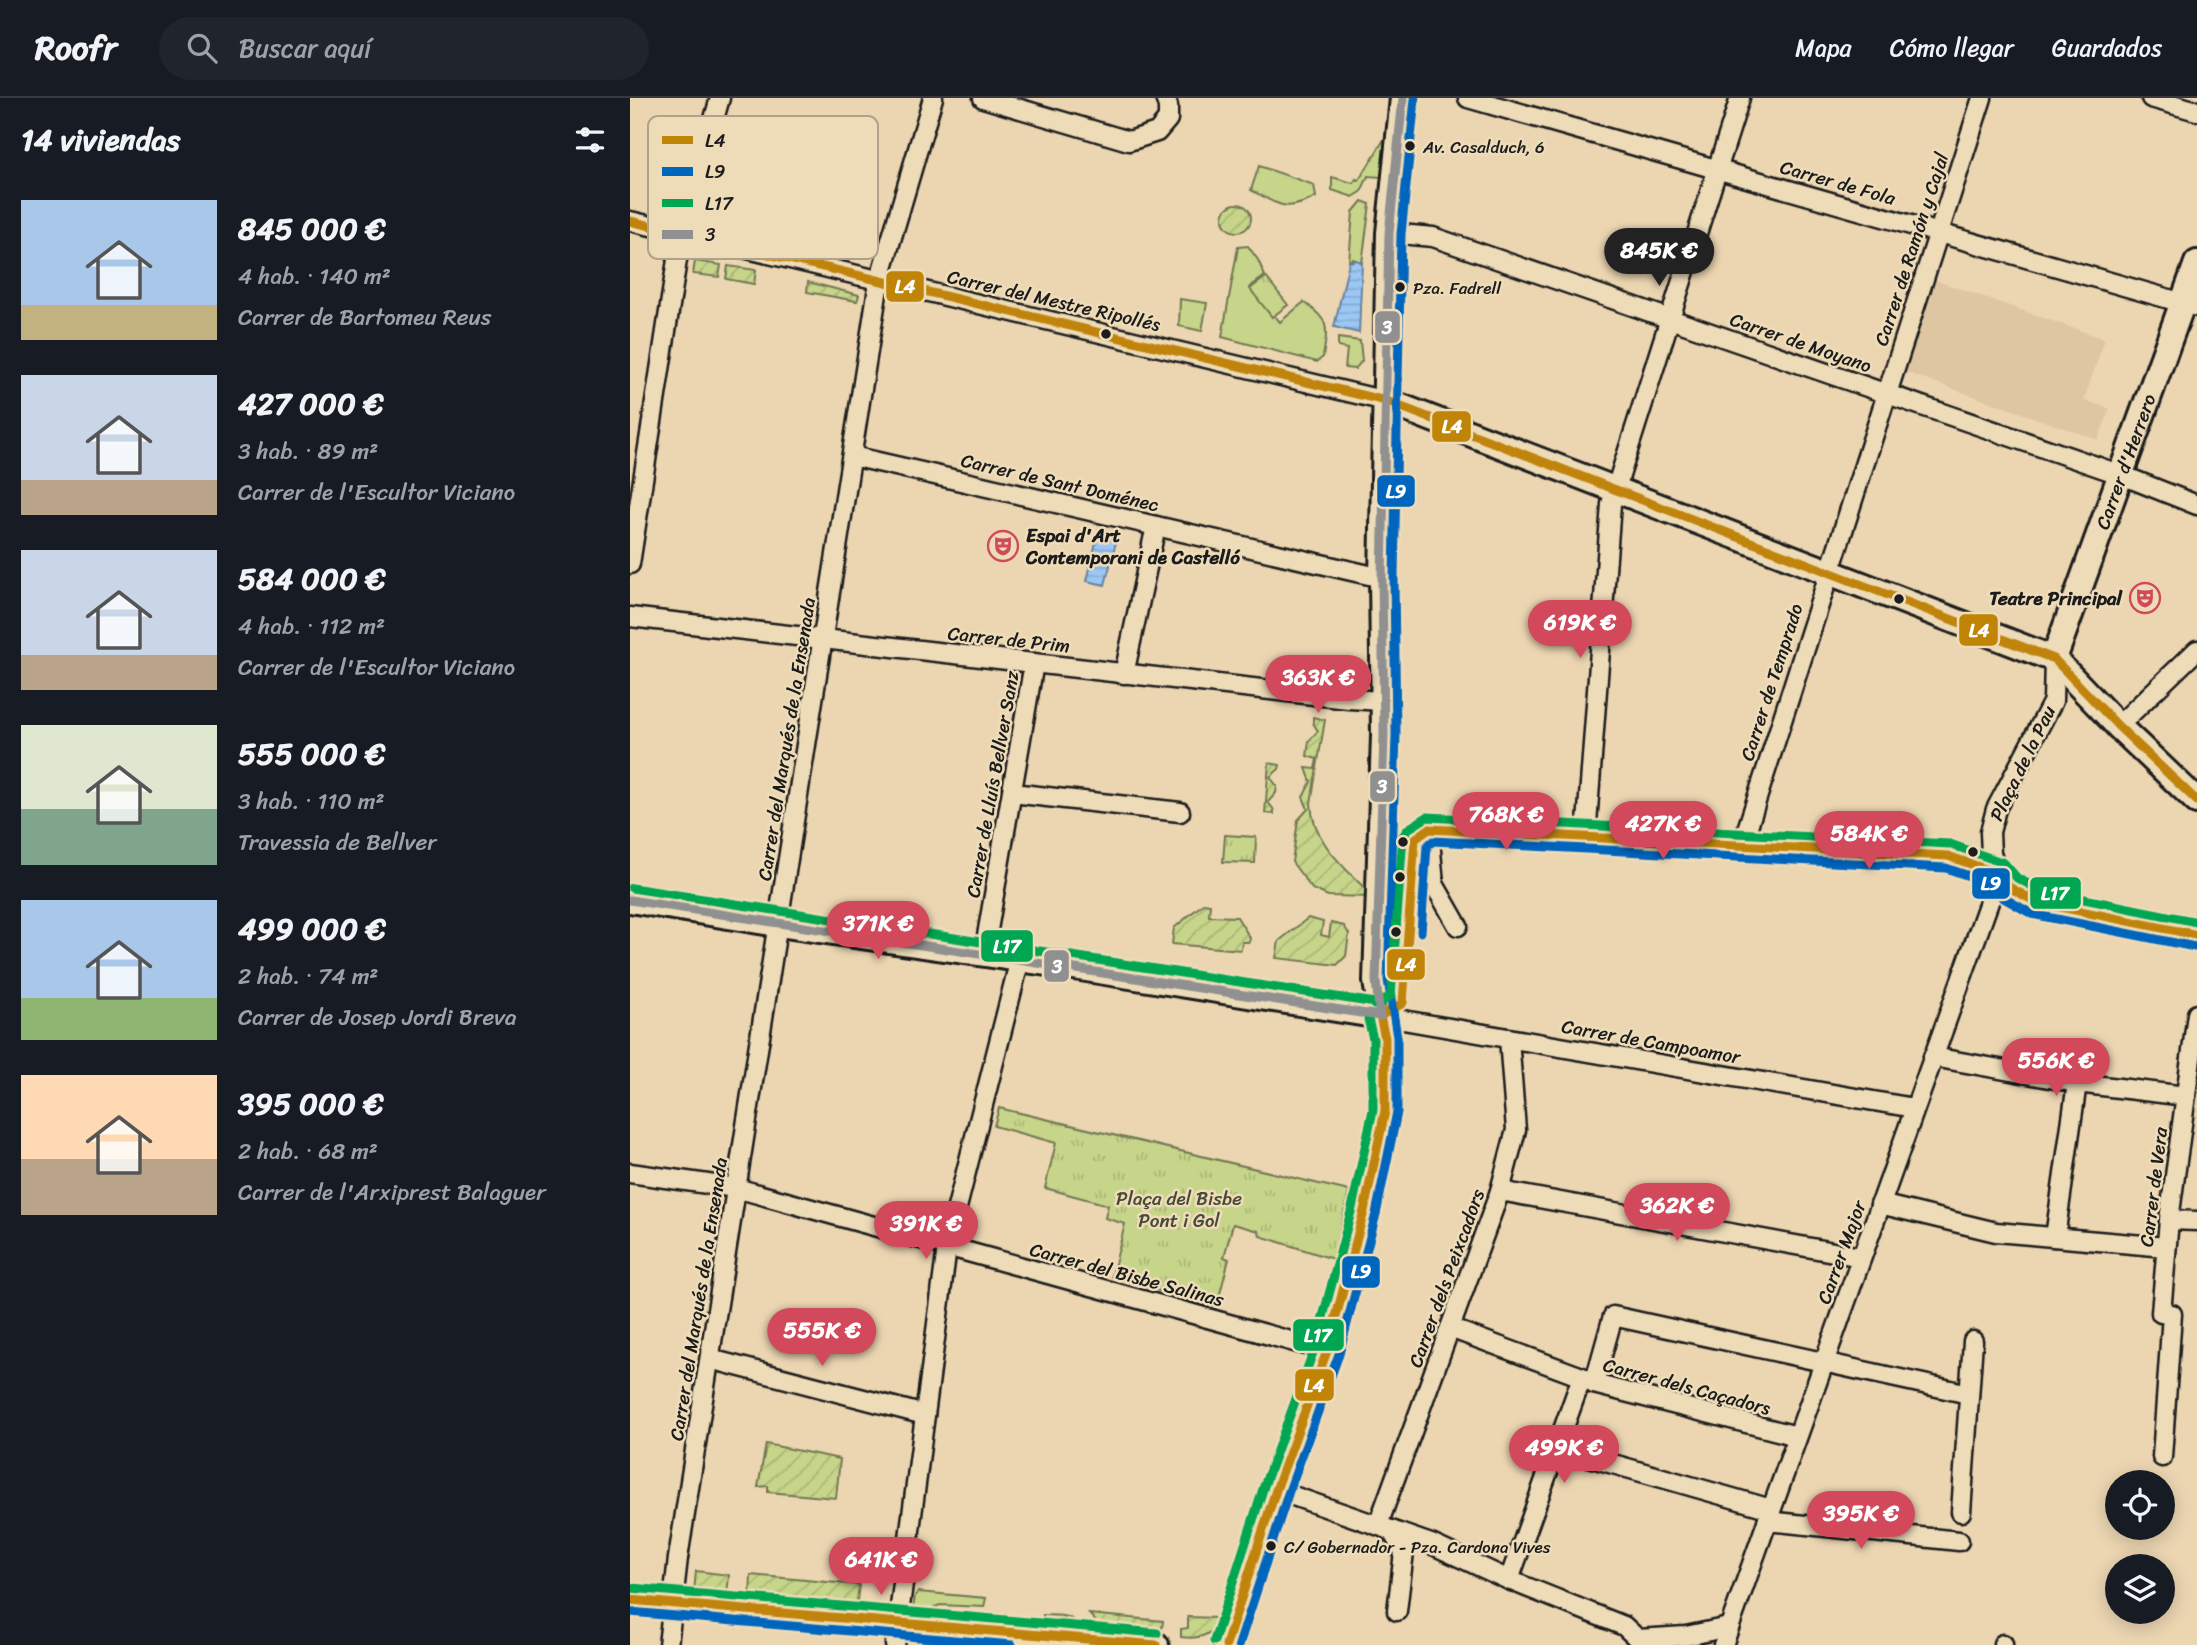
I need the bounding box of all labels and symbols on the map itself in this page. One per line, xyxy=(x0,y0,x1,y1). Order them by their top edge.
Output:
legend xyxy=(648,116,878,259)
text: L4 xyxy=(705,124,726,157)
place label: Av. Casalduch, 6 xyxy=(1422,132,1545,162)
marker: Av. Casalduch, 6 xyxy=(1403,139,1417,153)
street label: Carrer de Ramón y Cajal xyxy=(1865,148,1958,350)
street label: Carrer de Fola xyxy=(1776,150,1900,215)
text: L9 xyxy=(705,155,725,188)
text: L17 xyxy=(705,187,734,220)
text: 3 xyxy=(705,218,716,251)
pin: 845K € xyxy=(1602,228,1716,288)
street label: Carrer del Mestre Ripollés xyxy=(944,260,1164,341)
line badge: L4 xyxy=(885,270,925,303)
text: L4 xyxy=(895,270,915,303)
place label: Pza. Fadrell xyxy=(1413,273,1502,303)
marker: Pza. Fadrell xyxy=(1393,280,1407,294)
street label: Carrer de Moyano xyxy=(1726,303,1876,382)
line badge: 3 xyxy=(1374,310,1401,344)
text: 3 xyxy=(1381,311,1393,344)
unlabelled marker xyxy=(1099,327,1113,341)
street label: Carrer d'Herrero xyxy=(2086,389,2166,534)
line badge: L4 xyxy=(1431,410,1472,443)
text: L4 xyxy=(1442,410,1462,443)
street label: Carrer de Sant Doménec xyxy=(958,444,1163,521)
line badge: L9 xyxy=(1376,474,1416,508)
text: L9 xyxy=(1386,475,1407,508)
place label: Espai d'Art Contemporani de Castelló xyxy=(1025,519,1241,574)
theatre icon: Espai d'Art Contemporani de Castelló xyxy=(986,529,1020,563)
theatre icon: Teatre Principal xyxy=(2128,581,2162,615)
place label: Teatre Principal xyxy=(1989,582,2124,615)
unlabelled marker xyxy=(1892,592,1906,606)
street label: Carrer del Marqués de la Ensenada xyxy=(748,595,825,883)
street label: Carrer de Temprado xyxy=(1731,599,1812,765)
pin: 619K € xyxy=(1523,601,1637,660)
line badge: L4 xyxy=(1958,613,1999,647)
text: L4 xyxy=(1969,614,1989,647)
street label: Carrer de Prim xyxy=(946,617,1072,662)
pin: 363K € xyxy=(1261,656,1375,715)
street label: Carrer de Lluís Bellver Sanz xyxy=(956,667,1029,900)
street label: Plaça de la Pau xyxy=(1980,699,2065,827)
line badge: 3 xyxy=(1369,770,1396,803)
text: 3 xyxy=(1376,770,1388,803)
pin: 768K € xyxy=(1449,792,1563,852)
pin: 427K € xyxy=(1606,802,1720,861)
pin: 584K € xyxy=(1812,812,1926,871)
unlabelled marker xyxy=(1396,835,1410,849)
unlabelled marker xyxy=(1966,845,1980,859)
line badge: L9 xyxy=(1971,867,2011,900)
text: L9 xyxy=(1981,867,2002,900)
unlabelled marker xyxy=(1393,870,1407,884)
line badge: L17 xyxy=(2029,876,2082,910)
text: L17 xyxy=(2041,877,2071,910)
pin: 371K € xyxy=(821,902,935,961)
unlabelled marker xyxy=(1389,925,1403,939)
line badge: L17 xyxy=(980,929,1034,963)
text: L17 xyxy=(993,930,1023,963)
line badge: L4 xyxy=(1386,948,1426,981)
text: L4 xyxy=(1396,948,1416,981)
line badge: 3 xyxy=(1043,949,1070,983)
text: 3 xyxy=(1051,950,1063,983)
street label: Carrer de Campoamor xyxy=(1559,1010,1744,1074)
pin: 556K € xyxy=(1999,1038,2113,1098)
street label: Carrer de Vera xyxy=(2130,1125,2177,1249)
street label: Carrer del Marqués de la Ensenada xyxy=(660,1155,737,1443)
park label: Plaça del Bisbe Pont i Gol xyxy=(1116,1182,1242,1237)
street label: Carrer dels Peixcadors xyxy=(1399,1184,1494,1372)
pin: 362K € xyxy=(1620,1184,1734,1243)
street label: Carrer Major xyxy=(1807,1195,1876,1309)
pin: 391K € xyxy=(869,1202,983,1261)
street label: Carrer del Bisbe Salinas xyxy=(1026,1233,1228,1316)
line badge: L9 xyxy=(1341,1255,1381,1289)
text: L9 xyxy=(1351,1255,1372,1288)
pin: 555K € xyxy=(765,1308,879,1368)
line badge: L17 xyxy=(1292,1318,1345,1352)
text: L17 xyxy=(1304,1319,1334,1352)
street label: Carrer dels Caçadors xyxy=(1599,1348,1775,1425)
line badge: L4 xyxy=(1294,1368,1335,1402)
text: L4 xyxy=(1304,1369,1324,1402)
pin: 499K € xyxy=(1507,1426,1621,1485)
pin: 395K € xyxy=(1804,1492,1918,1551)
place label: C/ Gobernador - Pza. Cardona Vives xyxy=(1284,1532,1551,1562)
pin: 641K € xyxy=(824,1538,938,1597)
marker: C/ Gobernador - Pza. Cardona Vives xyxy=(1264,1539,1278,1553)

